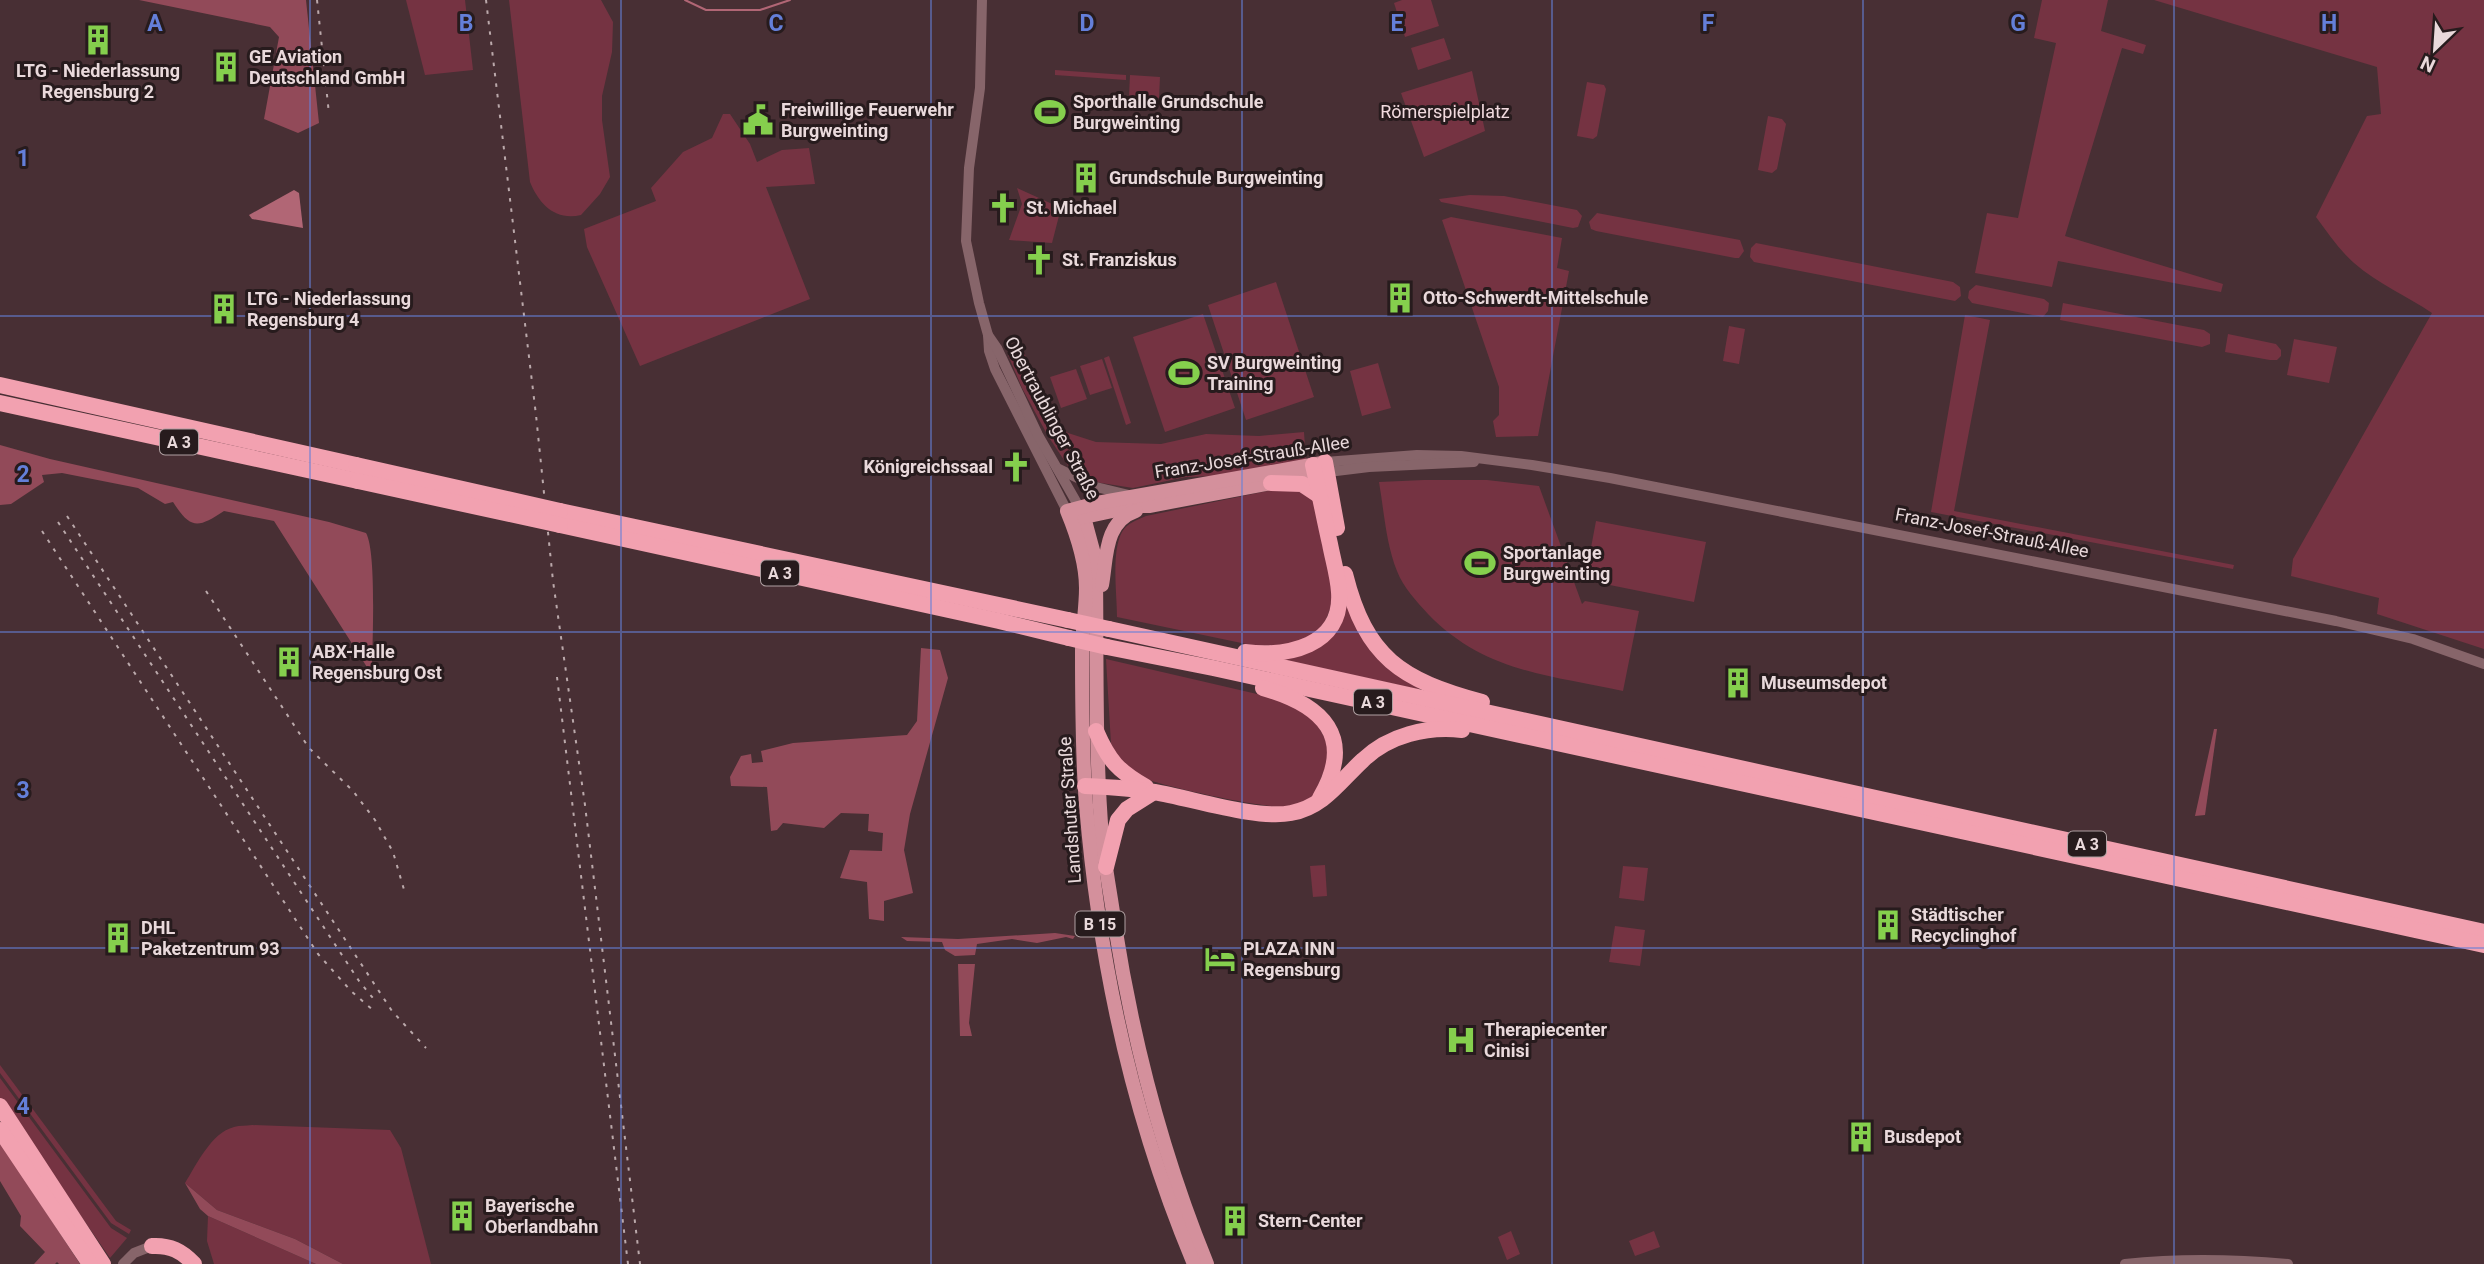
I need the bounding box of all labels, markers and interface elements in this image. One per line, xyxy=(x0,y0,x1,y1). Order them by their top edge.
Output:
text: A xyxy=(147,10,163,37)
text: B xyxy=(459,10,473,37)
text: C xyxy=(768,10,784,37)
text: D xyxy=(1080,10,1094,37)
text: E xyxy=(1391,10,1404,37)
text: F xyxy=(1702,10,1715,37)
text: G xyxy=(2010,10,2026,37)
text: H xyxy=(2321,10,2337,37)
north arrow xyxy=(2400,14,2470,84)
building icon: LTG - Niederlassung Regensburg 2 xyxy=(81,23,115,57)
place label: GE Aviation Deutschland GmbH xyxy=(249,46,405,88)
building icon: GE Aviation Deutschland GmbH xyxy=(209,50,243,84)
text: N xyxy=(2417,51,2439,77)
place label: LTG - Niederlassung Regensburg 2 xyxy=(16,60,180,102)
place label: Sporthalle Grundschule Burgweinting xyxy=(1073,91,1264,133)
sports icon: Sporthalle Grundschule Burgweinting xyxy=(1033,95,1067,129)
place label: Freiwillige Feuerwehr Burgweinting xyxy=(781,99,954,141)
park label: Römerspielplatz xyxy=(1380,101,1510,122)
public building icon: Freiwillige Feuerwehr Burgweinting xyxy=(741,103,775,137)
text: 1 xyxy=(16,145,30,172)
building icon: Grundschule Burgweinting xyxy=(1069,161,1103,195)
place label: Grundschule Burgweinting xyxy=(1109,167,1323,188)
church icon: St. Michael xyxy=(986,191,1020,225)
place label: St. Michael xyxy=(1026,197,1117,218)
church icon: St. Franziskus xyxy=(1022,243,1056,277)
place label: St. Franziskus xyxy=(1062,249,1177,270)
building icon: Otto-Schwerdt-Mittelschule xyxy=(1383,281,1417,315)
place label: Otto-Schwerdt-Mittelschule xyxy=(1423,287,1649,308)
place label: LTG - Niederlassung Regensburg 4 xyxy=(247,288,411,330)
building icon: LTG - Niederlassung Regensburg 4 xyxy=(207,292,241,326)
street label: Obertraublinger Straße xyxy=(1001,333,1104,503)
place label: SV Burgweinting Training xyxy=(1207,352,1342,394)
sports icon: SV Burgweinting Training xyxy=(1167,356,1201,390)
road number: A 3 xyxy=(160,430,198,454)
street label: Franz-Josef-Strauß-Allee xyxy=(1153,431,1351,482)
church icon: Königreichssaal xyxy=(999,450,1033,484)
place label: Königreichssaal xyxy=(864,456,993,477)
text: 2 xyxy=(16,461,30,488)
street label: Franz-Josef-Strauß-Allee xyxy=(1894,503,2091,562)
place label: Sportanlage Burgweinting xyxy=(1503,542,1610,584)
sports icon: Sportanlage Burgweinting xyxy=(1463,546,1497,580)
road number: A 3 xyxy=(761,560,799,586)
place label: ABX-Halle Regensburg Ost xyxy=(312,641,442,683)
building icon: ABX-Halle Regensburg Ost xyxy=(272,645,306,679)
building icon: Museumsdepot xyxy=(1721,666,1755,700)
place label: Museumsdepot xyxy=(1761,672,1887,693)
road number: A 3 xyxy=(1354,690,1392,715)
street label: Landshuter Straße xyxy=(1054,736,1085,884)
text: 3 xyxy=(16,777,30,804)
road number: A 3 xyxy=(2068,832,2106,856)
place label: Städtischer Recyclinghof xyxy=(1911,904,2017,946)
building icon: Städtischer Recyclinghof xyxy=(1871,908,1905,942)
road number: B 15 xyxy=(1076,912,1124,936)
place label: DHL Paketzentrum 93 xyxy=(141,917,280,959)
building icon: DHL Paketzentrum 93 xyxy=(101,921,135,955)
place label: PLAZA INN Regensburg xyxy=(1243,938,1341,980)
hotel icon: PLAZA INN Regensburg xyxy=(1203,942,1237,976)
place label: Therapiecenter Cinisi xyxy=(1484,1019,1607,1061)
hospital icon: Therapiecenter Cinisi xyxy=(1444,1023,1478,1057)
text: 4 xyxy=(16,1093,30,1120)
building icon: Busdepot xyxy=(1844,1120,1878,1154)
place label: Busdepot xyxy=(1884,1126,1961,1147)
place label: Bayerische Oberlandbahn xyxy=(485,1195,598,1237)
building icon: Bayerische Oberlandbahn xyxy=(445,1199,479,1233)
building icon: Stern-Center xyxy=(1218,1204,1252,1238)
place label: Stern-Center xyxy=(1258,1210,1363,1231)

